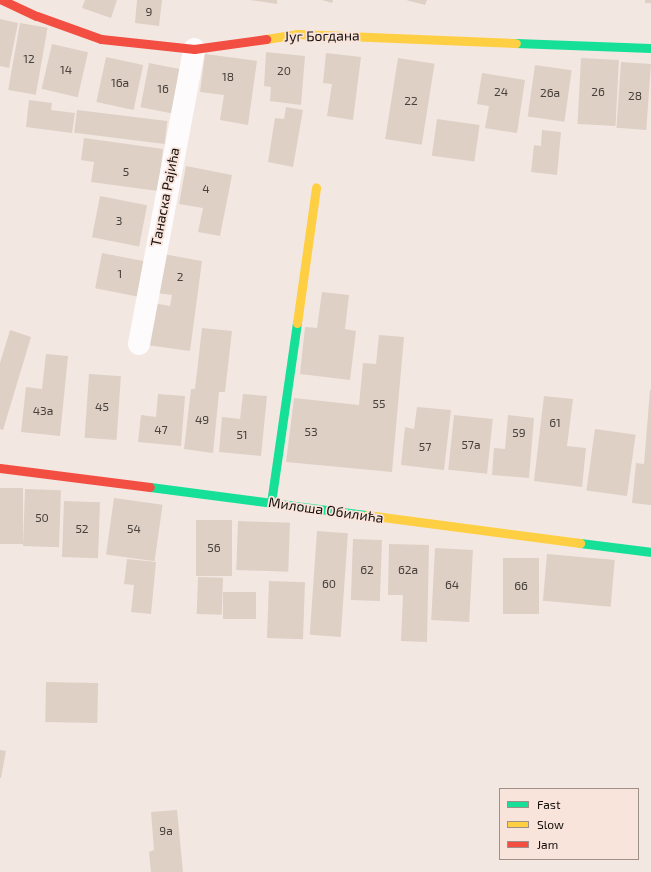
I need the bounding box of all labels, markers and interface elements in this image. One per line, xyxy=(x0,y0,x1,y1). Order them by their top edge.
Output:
house number: 9 xyxy=(146,5,152,19)
street label: Југ Богдана xyxy=(284,27,360,45)
house number: 12 xyxy=(23,52,35,66)
house number: 14 xyxy=(60,63,72,77)
house number: 20 xyxy=(277,64,291,78)
house number: 18 xyxy=(222,70,234,84)
house number: 16a xyxy=(111,76,129,90)
house number: 16 xyxy=(157,82,169,96)
house number: 24 xyxy=(494,85,508,99)
house number: 26 xyxy=(591,85,605,99)
house number: 26a xyxy=(540,86,560,100)
house number: 28 xyxy=(628,89,642,103)
house number: 22 xyxy=(404,94,418,108)
street label: Танаска Рајића xyxy=(147,146,183,248)
house number: 5 xyxy=(123,165,129,179)
house number: 4 xyxy=(202,182,210,196)
house number: 3 xyxy=(116,214,122,228)
house number: 1 xyxy=(118,267,122,281)
house number: 2 xyxy=(177,270,183,284)
house number: 55 xyxy=(373,397,385,411)
house number: 45 xyxy=(95,400,109,414)
house number: 43a xyxy=(33,404,53,418)
house number: 49 xyxy=(195,413,209,427)
house number: 61 xyxy=(549,416,561,430)
house number: 47 xyxy=(154,423,168,437)
house number: 53 xyxy=(304,425,318,439)
house number: 59 xyxy=(512,426,526,440)
house number: 51 xyxy=(236,428,248,442)
house number: 57a xyxy=(461,438,481,452)
house number: 57 xyxy=(419,440,431,454)
street label: Милоша Обилића xyxy=(267,494,385,526)
house number: 50 xyxy=(35,511,49,525)
house number: 52 xyxy=(75,522,89,536)
house number: 54 xyxy=(127,522,141,536)
house number: 56 xyxy=(207,541,221,555)
house number: 62 xyxy=(360,563,374,577)
house number: 62a xyxy=(398,563,418,577)
house number: 60 xyxy=(322,577,336,591)
house number: 64 xyxy=(445,578,459,592)
house number: 66 xyxy=(514,579,528,593)
legend xyxy=(499,788,639,860)
text: Fast xyxy=(537,797,560,811)
text: Slow xyxy=(537,817,564,831)
house number: 9a xyxy=(159,824,173,838)
text: Jam xyxy=(537,837,558,851)

